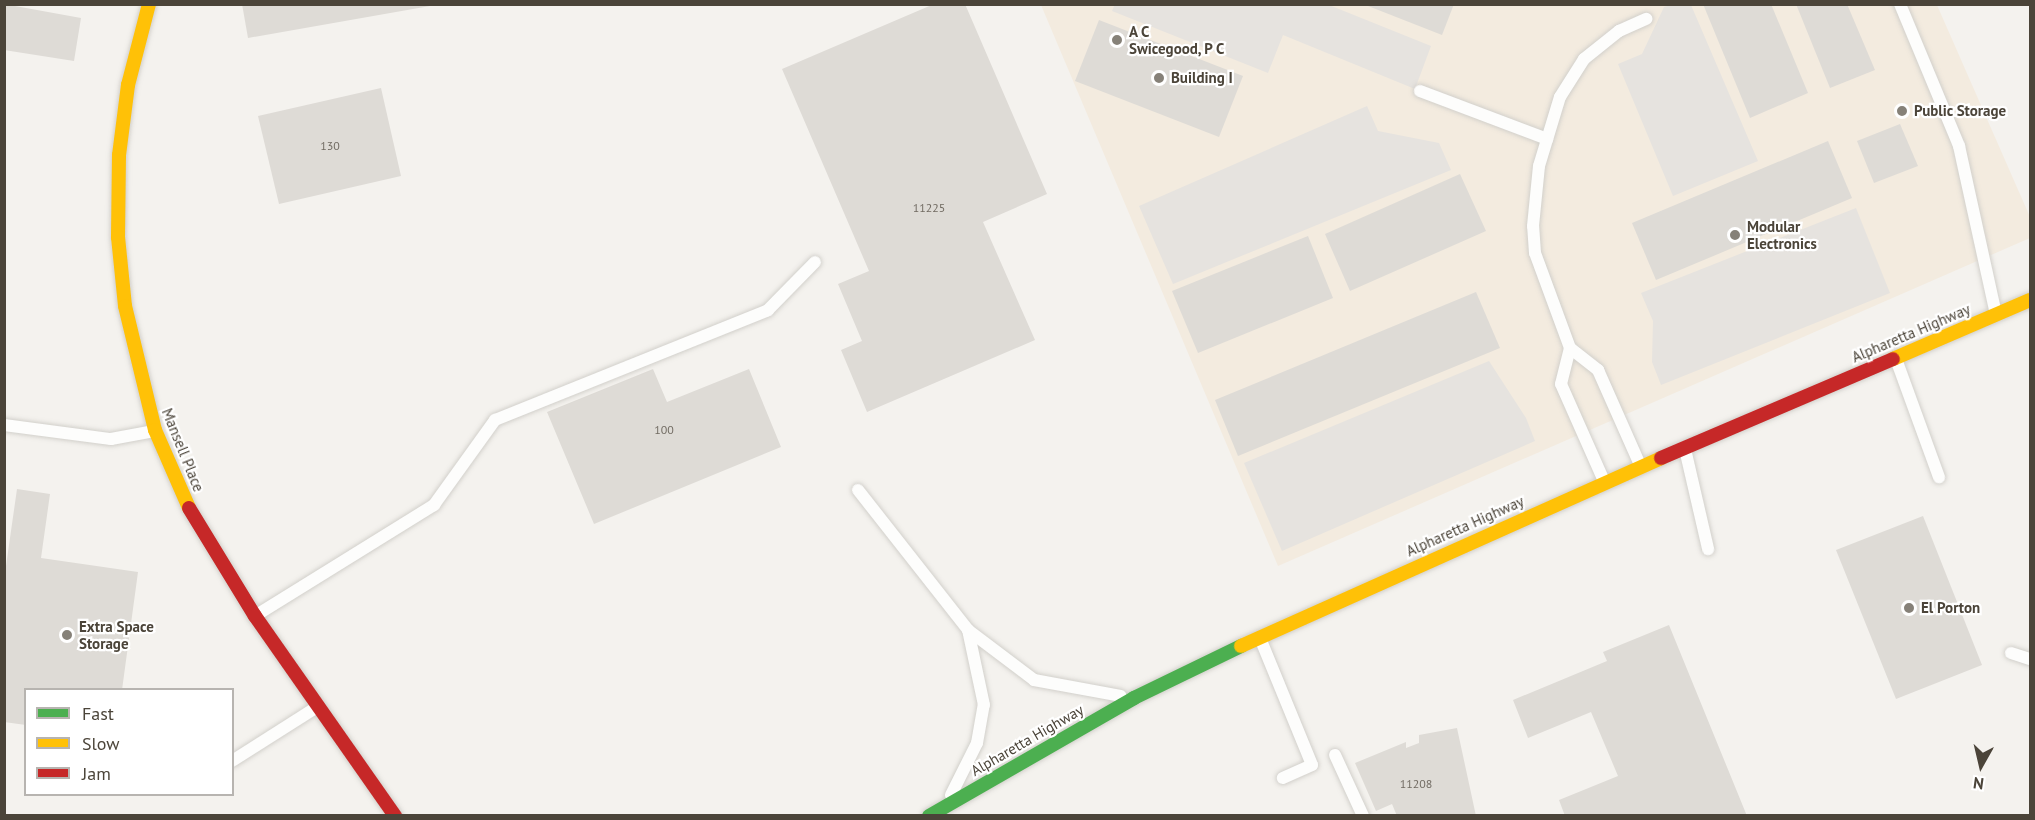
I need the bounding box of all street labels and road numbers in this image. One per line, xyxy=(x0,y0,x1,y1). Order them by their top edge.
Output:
street label: Alpharetta Highway xyxy=(1849,300,1973,366)
street label: Mansell Place xyxy=(158,406,208,494)
street label: Alpharetta Highway xyxy=(1403,492,1527,560)
street label: Alpharetta Highway xyxy=(967,700,1087,780)

